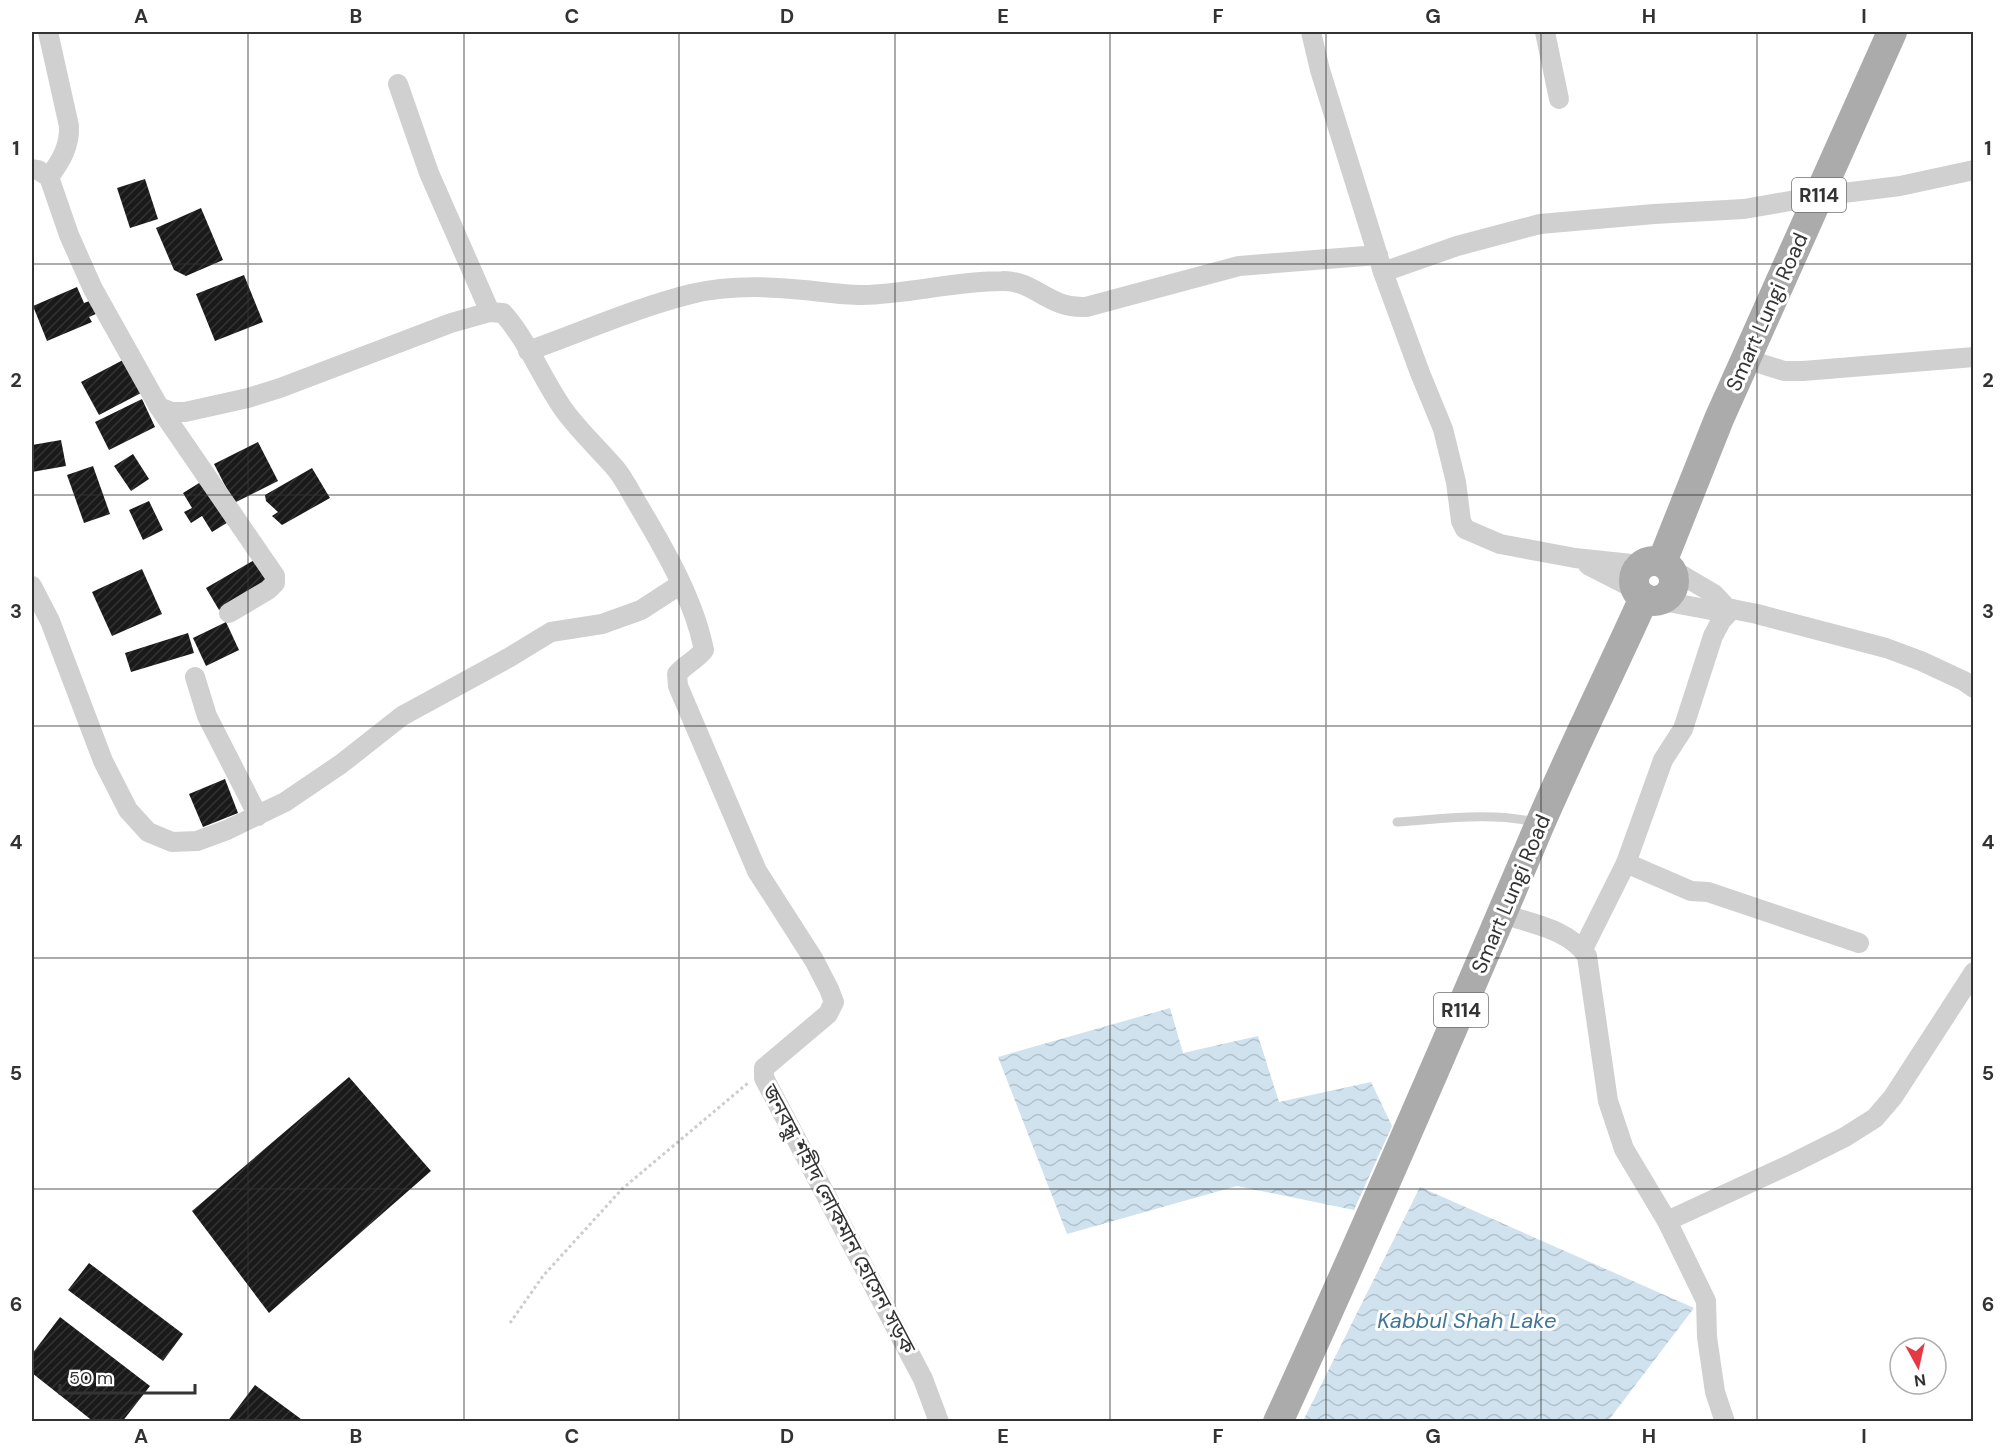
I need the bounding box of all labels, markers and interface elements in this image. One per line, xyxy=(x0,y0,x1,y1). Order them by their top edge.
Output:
text: A xyxy=(134,3,148,29)
text: B xyxy=(350,3,362,29)
text: C xyxy=(565,3,579,29)
text: D xyxy=(780,3,794,29)
text: E xyxy=(997,3,1009,29)
text: F xyxy=(1212,3,1224,29)
text: G xyxy=(1425,3,1441,29)
text: H xyxy=(1642,3,1656,29)
text: I xyxy=(1861,3,1867,29)
text: 1 xyxy=(12,135,20,161)
text: 1 xyxy=(1984,135,1992,161)
road number: R114 xyxy=(1792,178,1846,212)
street label: Smart Lungi Road xyxy=(1720,229,1814,395)
text: 2 xyxy=(10,367,22,393)
text: 2 xyxy=(1982,367,1994,393)
text: 3 xyxy=(10,598,22,624)
text: 3 xyxy=(1982,598,1994,624)
street label: Smart Lungi Road xyxy=(1465,810,1557,978)
text: 4 xyxy=(10,829,23,855)
text: 4 xyxy=(1982,829,1995,855)
road number: R114 xyxy=(1434,993,1488,1027)
text: 5 xyxy=(10,1060,22,1086)
text: 5 xyxy=(1982,1060,1994,1086)
street label: জনবন্ধু শহীদ লোকমান হোসেন সড়ক xyxy=(755,1078,923,1360)
text: 6 xyxy=(10,1291,22,1317)
text: 6 xyxy=(1982,1291,1994,1317)
water label: Kabbul Shah Lake xyxy=(1377,1306,1557,1335)
north arrow xyxy=(1888,1336,1948,1396)
scale bar xyxy=(60,1357,195,1395)
text: 50 m xyxy=(69,1366,113,1390)
text: N xyxy=(1913,1369,1927,1392)
text: A xyxy=(134,1423,148,1449)
text: B xyxy=(350,1423,362,1449)
text: C xyxy=(565,1423,579,1449)
text: D xyxy=(780,1423,794,1449)
text: E xyxy=(997,1423,1009,1449)
text: F xyxy=(1212,1423,1224,1449)
text: G xyxy=(1425,1423,1441,1449)
text: H xyxy=(1642,1423,1656,1449)
text: I xyxy=(1861,1423,1867,1449)

